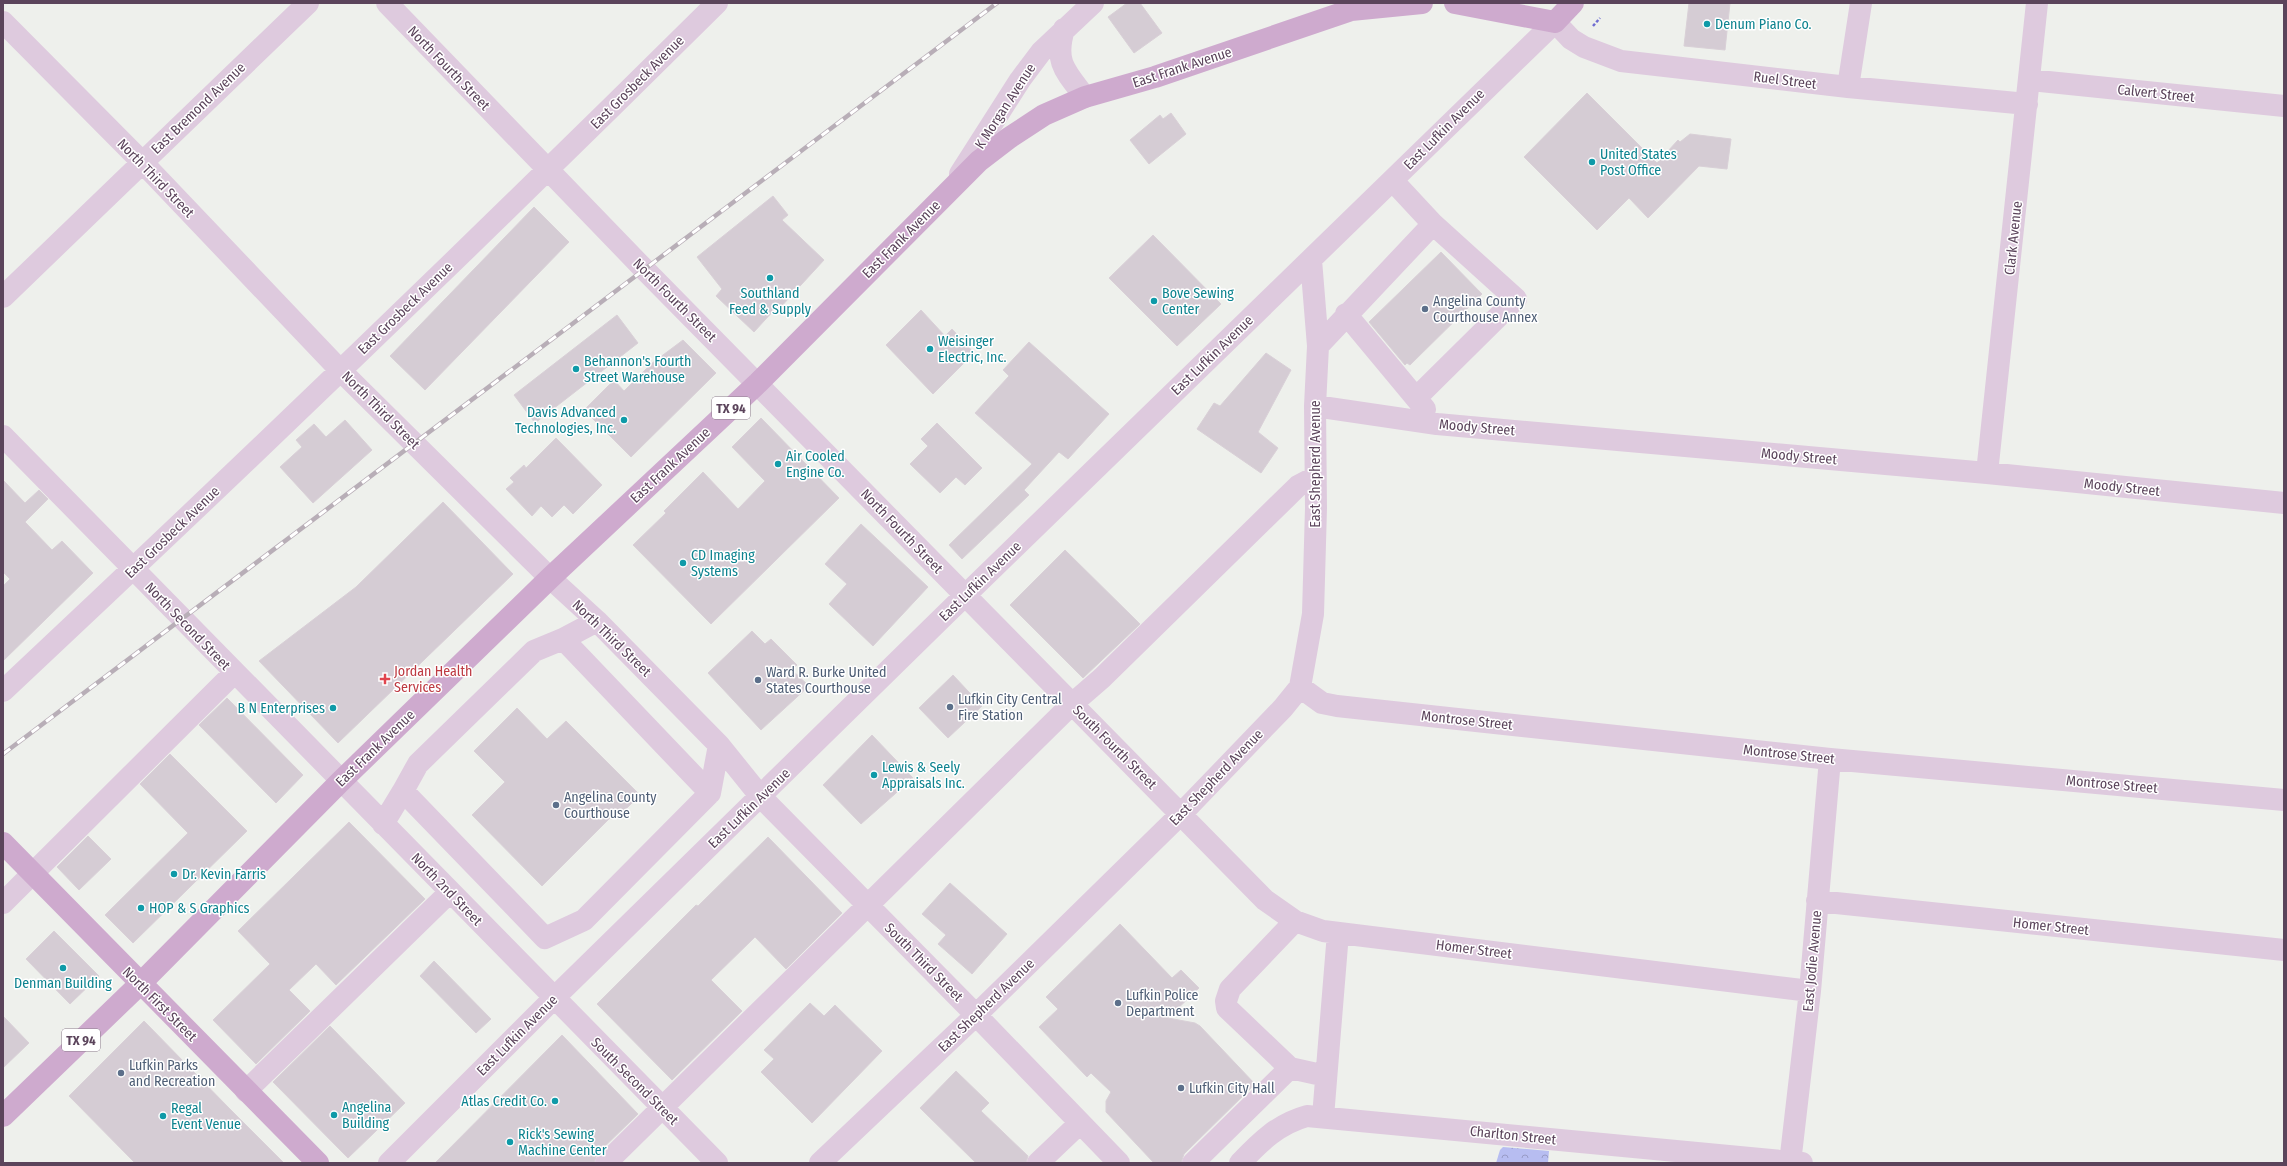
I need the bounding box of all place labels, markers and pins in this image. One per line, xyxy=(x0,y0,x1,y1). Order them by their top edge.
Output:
place label: Denum Piano Co. xyxy=(1715,16,1812,33)
marker: Denum Piano Co. xyxy=(1702,19,1712,29)
place label: United States Post Office xyxy=(1600,146,1677,179)
marker: United States Post Office xyxy=(1587,157,1597,167)
marker: Southland Feed & Supply xyxy=(765,273,775,283)
place label: Southland Feed & Supply xyxy=(729,285,812,318)
place label: Bove Sewing Center xyxy=(1162,285,1234,318)
place label: Angelina County Courthouse Annex xyxy=(1433,293,1538,326)
marker: Bove Sewing Center xyxy=(1149,296,1159,306)
marker: Angelina County Courthouse Annex xyxy=(1420,304,1430,314)
place label: Weisinger Electric, Inc. xyxy=(938,333,1007,366)
marker: Weisinger Electric, Inc. xyxy=(925,344,935,354)
place label: Behannon's Fourth Street Warehouse xyxy=(584,353,691,386)
marker: Behannon's Fourth Street Warehouse xyxy=(571,364,581,374)
place label: Davis Advanced Technologies, Inc. xyxy=(515,404,616,437)
marker: Davis Advanced Technologies, Inc. xyxy=(619,415,629,425)
place label: Air Cooled Engine Co. xyxy=(786,448,845,481)
marker: Air Cooled Engine Co. xyxy=(773,459,783,469)
place label: CD Imaging Systems xyxy=(691,547,755,580)
marker: CD Imaging Systems xyxy=(678,558,688,568)
place label: Jordan Health Services xyxy=(394,663,472,696)
place label: Ward R. Burke United States Courthouse xyxy=(766,664,887,697)
marker: Jordan Health Services xyxy=(379,673,391,685)
marker: Ward R. Burke United States Courthouse xyxy=(753,675,763,685)
place label: Lufkin City Central Fire Station xyxy=(958,691,1062,724)
place label: B N Enterprises xyxy=(238,700,325,717)
marker: Lufkin City Central Fire Station xyxy=(945,702,955,712)
marker: B N Enterprises xyxy=(328,703,338,713)
place label: Lewis & Seely Appraisals Inc. xyxy=(882,759,965,792)
marker: Lewis & Seely Appraisals Inc. xyxy=(869,770,879,780)
place label: Angelina County Courthouse xyxy=(564,789,657,822)
marker: Angelina County Courthouse xyxy=(551,800,561,810)
place label: Dr. Kevin Farris xyxy=(182,866,266,883)
marker: Dr. Kevin Farris xyxy=(169,869,179,879)
place label: HOP & S Graphics xyxy=(149,900,249,917)
marker: HOP & S Graphics xyxy=(136,903,146,913)
marker: Denman Building xyxy=(58,963,68,973)
place label: Denman Building xyxy=(14,975,112,992)
place label: Lufkin Police Department xyxy=(1126,987,1199,1020)
marker: Lufkin Police Department xyxy=(1113,998,1123,1008)
place label: Lufkin Parks and Recreation xyxy=(129,1057,215,1090)
marker: Lufkin Parks and Recreation xyxy=(116,1068,126,1078)
place label: Lufkin City Hall xyxy=(1189,1080,1275,1097)
marker: Lufkin City Hall xyxy=(1176,1083,1186,1093)
place label: Atlas Credit Co. xyxy=(461,1093,547,1110)
marker: Atlas Credit Co. xyxy=(550,1096,560,1106)
place label: Angelina Building xyxy=(342,1099,392,1132)
place label: Regal Event Venue xyxy=(171,1100,241,1133)
marker: Angelina Building xyxy=(329,1110,339,1120)
marker: Regal Event Venue xyxy=(158,1111,168,1121)
place label: Rick's Sewing Machine Center xyxy=(518,1126,607,1159)
marker: Rick's Sewing Machine Center xyxy=(505,1137,515,1147)

